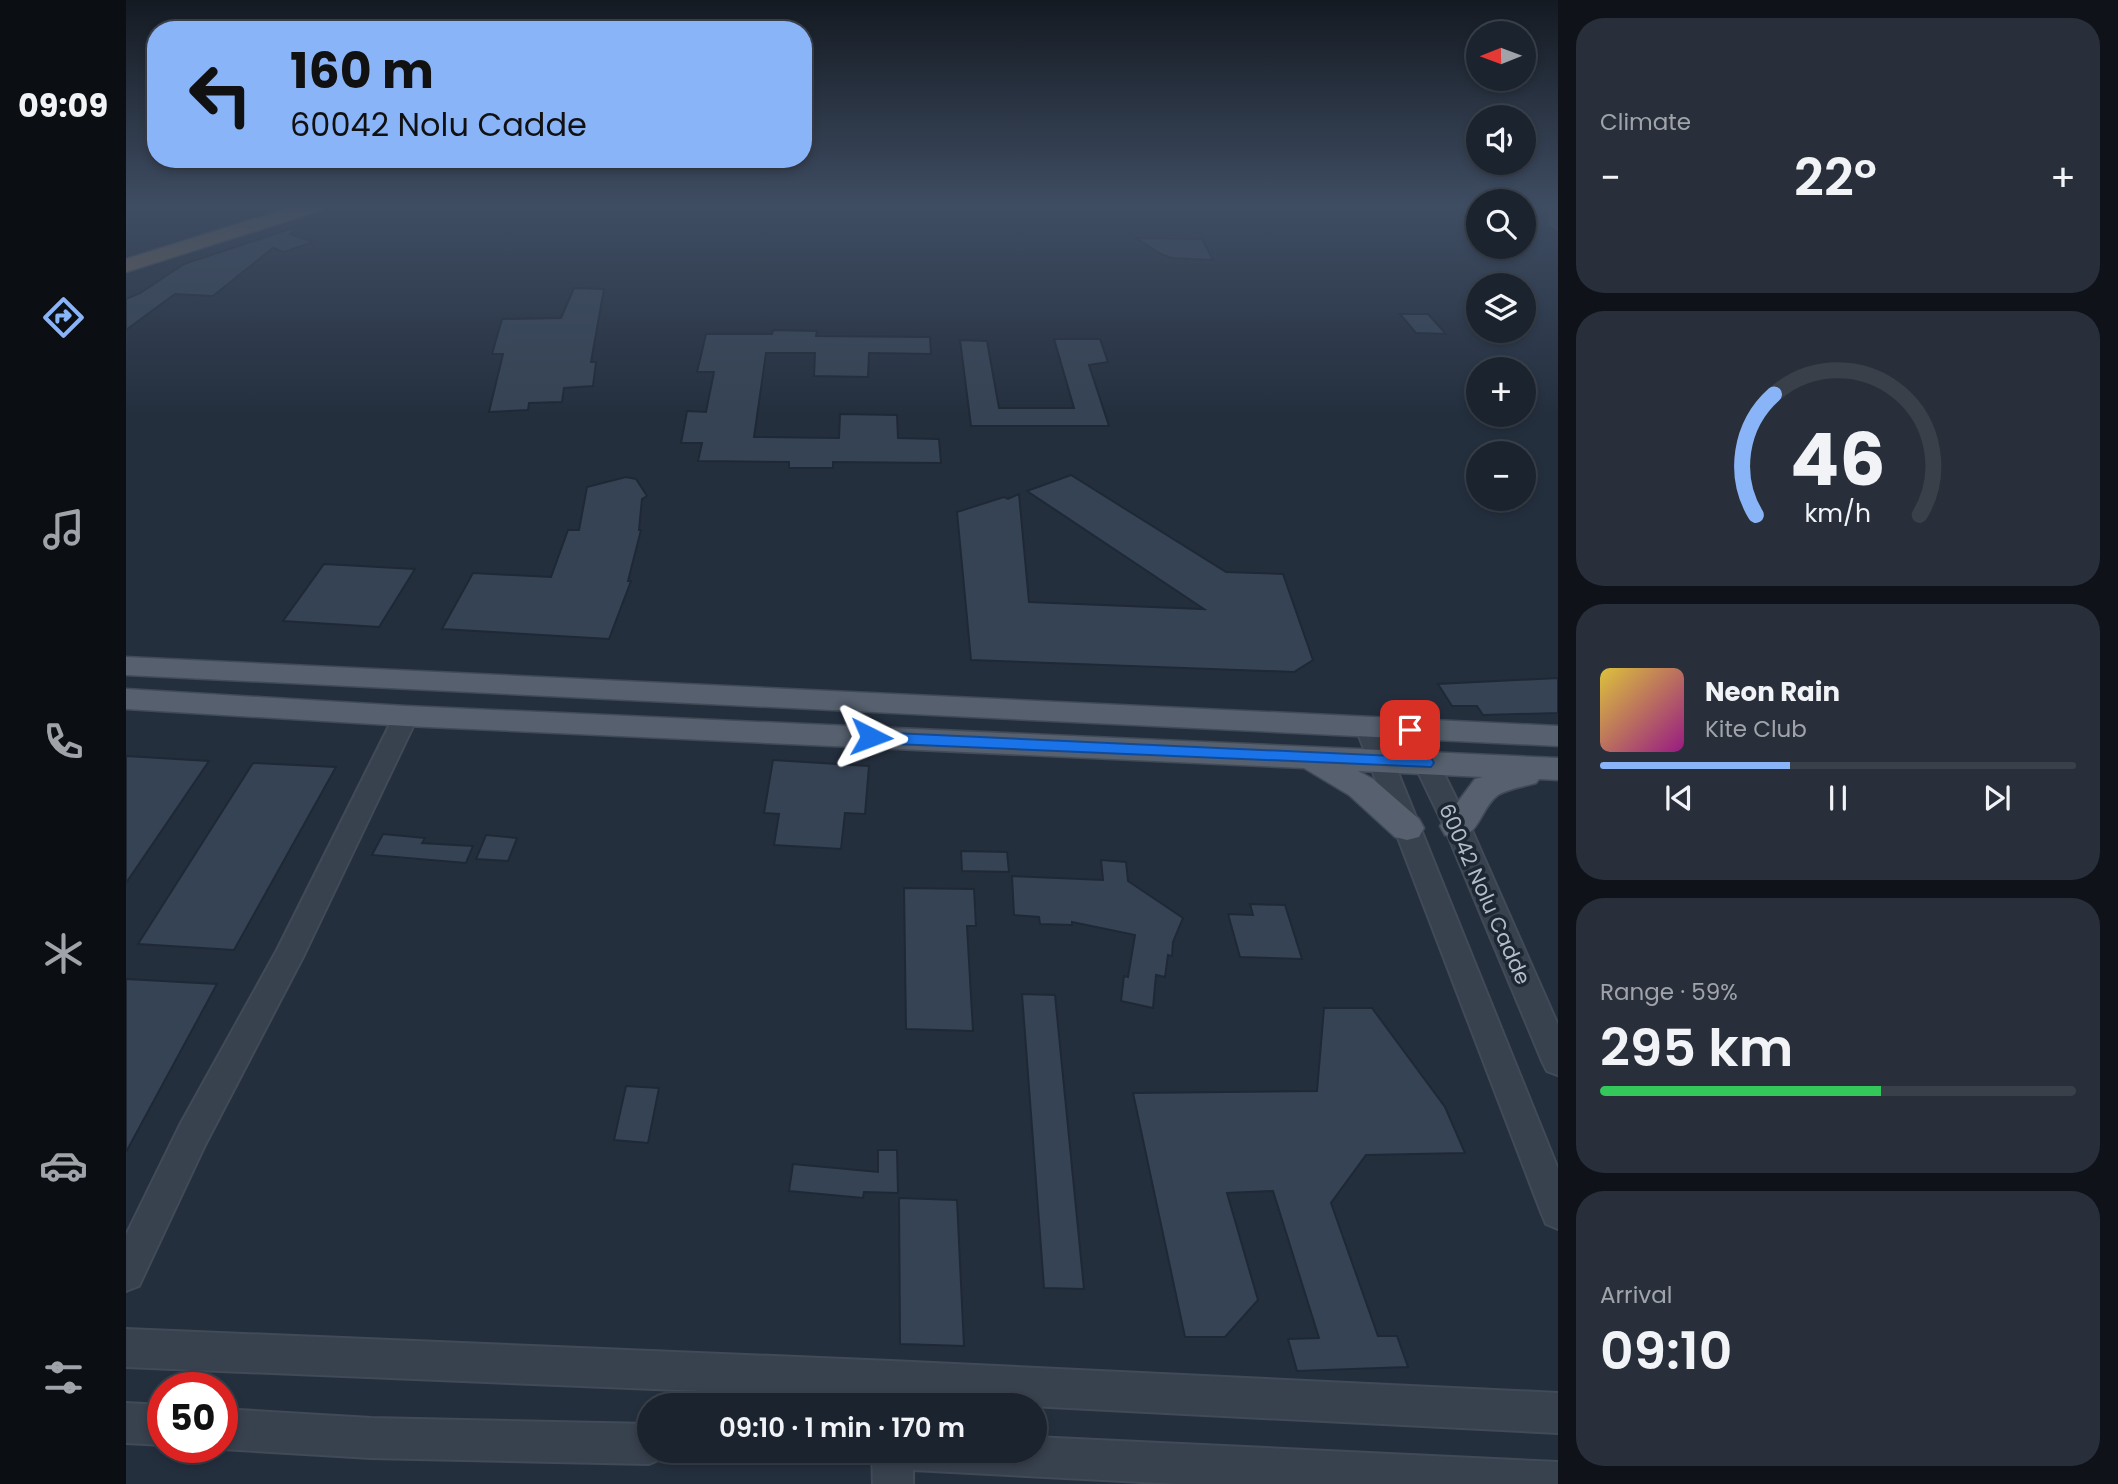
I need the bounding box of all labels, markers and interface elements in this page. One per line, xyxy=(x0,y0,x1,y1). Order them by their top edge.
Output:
north arrow xyxy=(1466,21,1536,91)
map controls xyxy=(1466,21,1536,511)
text: 160 m xyxy=(290,37,434,105)
icon: left xyxy=(175,49,266,140)
text: 09:09 xyxy=(18,83,108,128)
text: 60042 Nolu Cadde xyxy=(290,102,587,147)
button: sound xyxy=(1466,105,1536,175)
text: Climate xyxy=(1600,106,1691,138)
text: 22° xyxy=(1794,141,1877,214)
text: − xyxy=(1600,151,1621,204)
text: + xyxy=(2050,151,2076,204)
button: search xyxy=(1466,189,1536,259)
button: layers xyxy=(1466,273,1536,343)
icon: directions xyxy=(39,293,88,342)
button: + xyxy=(1466,357,1536,427)
text: 46 xyxy=(1790,409,1886,510)
button: − xyxy=(1466,441,1536,511)
text: km/h xyxy=(1805,496,1871,531)
icon: music xyxy=(39,505,88,554)
text: Neon Rain xyxy=(1705,674,1840,710)
position arrow xyxy=(834,700,908,774)
pin xyxy=(1380,700,1440,760)
icon: arrive xyxy=(1391,711,1429,749)
text: Kite Club xyxy=(1705,713,1807,745)
icon: phone xyxy=(39,717,88,766)
icon: previous xyxy=(1660,779,1698,817)
icon: pause xyxy=(1819,779,1857,817)
icon: next xyxy=(1978,779,2016,817)
street label: 60042 Nolu Cadde xyxy=(1432,799,1538,989)
icon: climate xyxy=(39,929,88,978)
text: Range · 59% xyxy=(1600,976,1738,1008)
text: 295 km xyxy=(1600,1011,1793,1084)
icon: car xyxy=(39,1141,88,1190)
text: Arrival xyxy=(1600,1279,1672,1311)
text: 09:10 xyxy=(1600,1314,1732,1387)
icon: filters xyxy=(39,1353,88,1402)
speed limit sign: 50 xyxy=(147,1372,238,1463)
text: 09:10 · 1 min · 170 m xyxy=(719,1410,965,1446)

